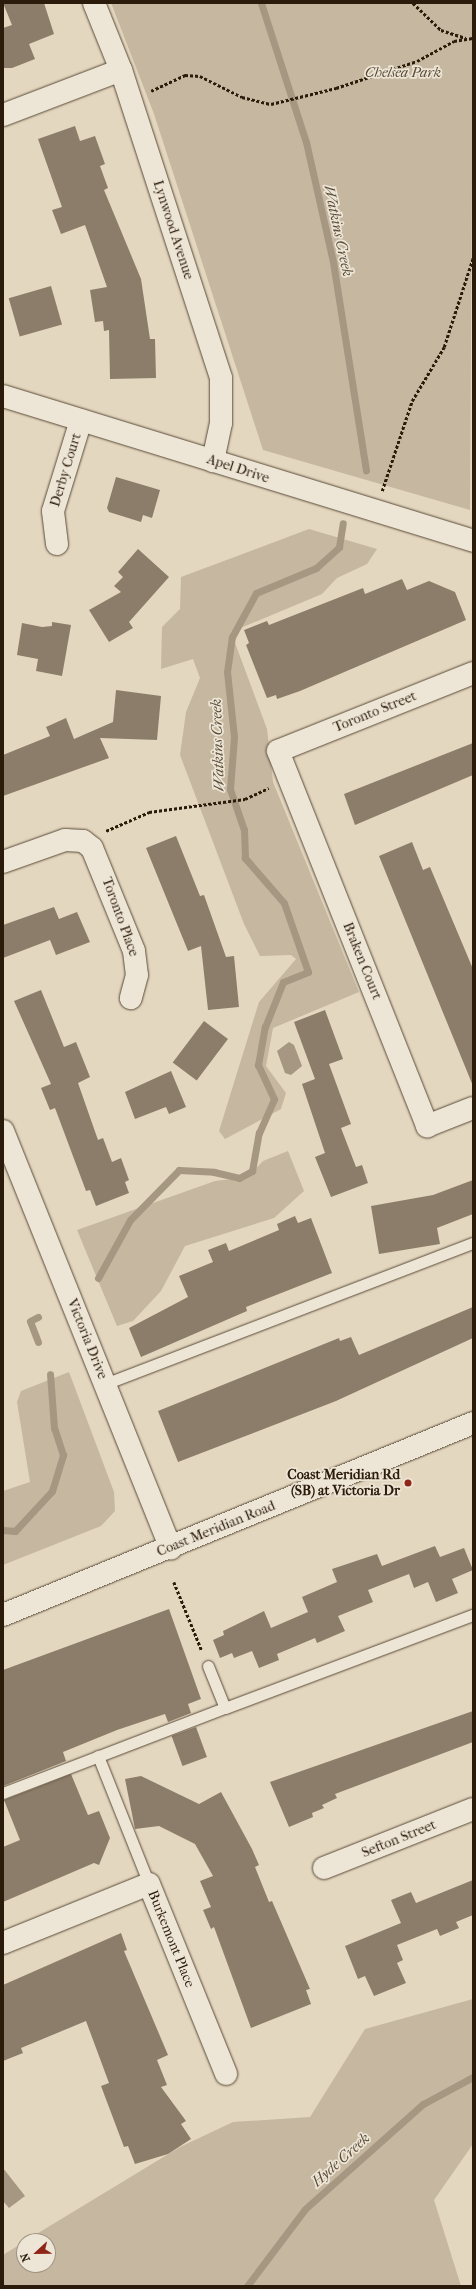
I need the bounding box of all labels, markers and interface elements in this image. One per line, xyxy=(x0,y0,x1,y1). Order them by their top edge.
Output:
park label: Chelsea Park xyxy=(365,65,441,81)
street label: Lynwood Avenue xyxy=(149,178,197,282)
water label: Watkins Creek xyxy=(320,184,356,278)
street label: Derby Court xyxy=(47,431,85,509)
street label: Apel Drive xyxy=(205,451,271,487)
street label: Toronto Street xyxy=(331,688,419,736)
water label: Watkins Creek xyxy=(207,698,229,792)
street label: Toronto Place xyxy=(98,875,142,959)
street label: Braken Court xyxy=(339,920,385,1002)
street label: Victoria Drive xyxy=(63,1296,111,1382)
place label: Coast Meridian Rd (SB) at Victoria Dr xyxy=(287,1467,400,1500)
marker: Coast Meridian Rd (SB) at Victoria Dr xyxy=(403,1478,413,1488)
street label: Coast Meridian Road xyxy=(154,1498,278,1560)
street label: Sefton Street xyxy=(359,1816,439,1862)
street label: Burkemont Place xyxy=(144,1888,198,1990)
water label: Hyde Creek xyxy=(308,2129,374,2191)
north arrow xyxy=(16,2233,56,2273)
text: N xyxy=(18,2251,33,2264)

